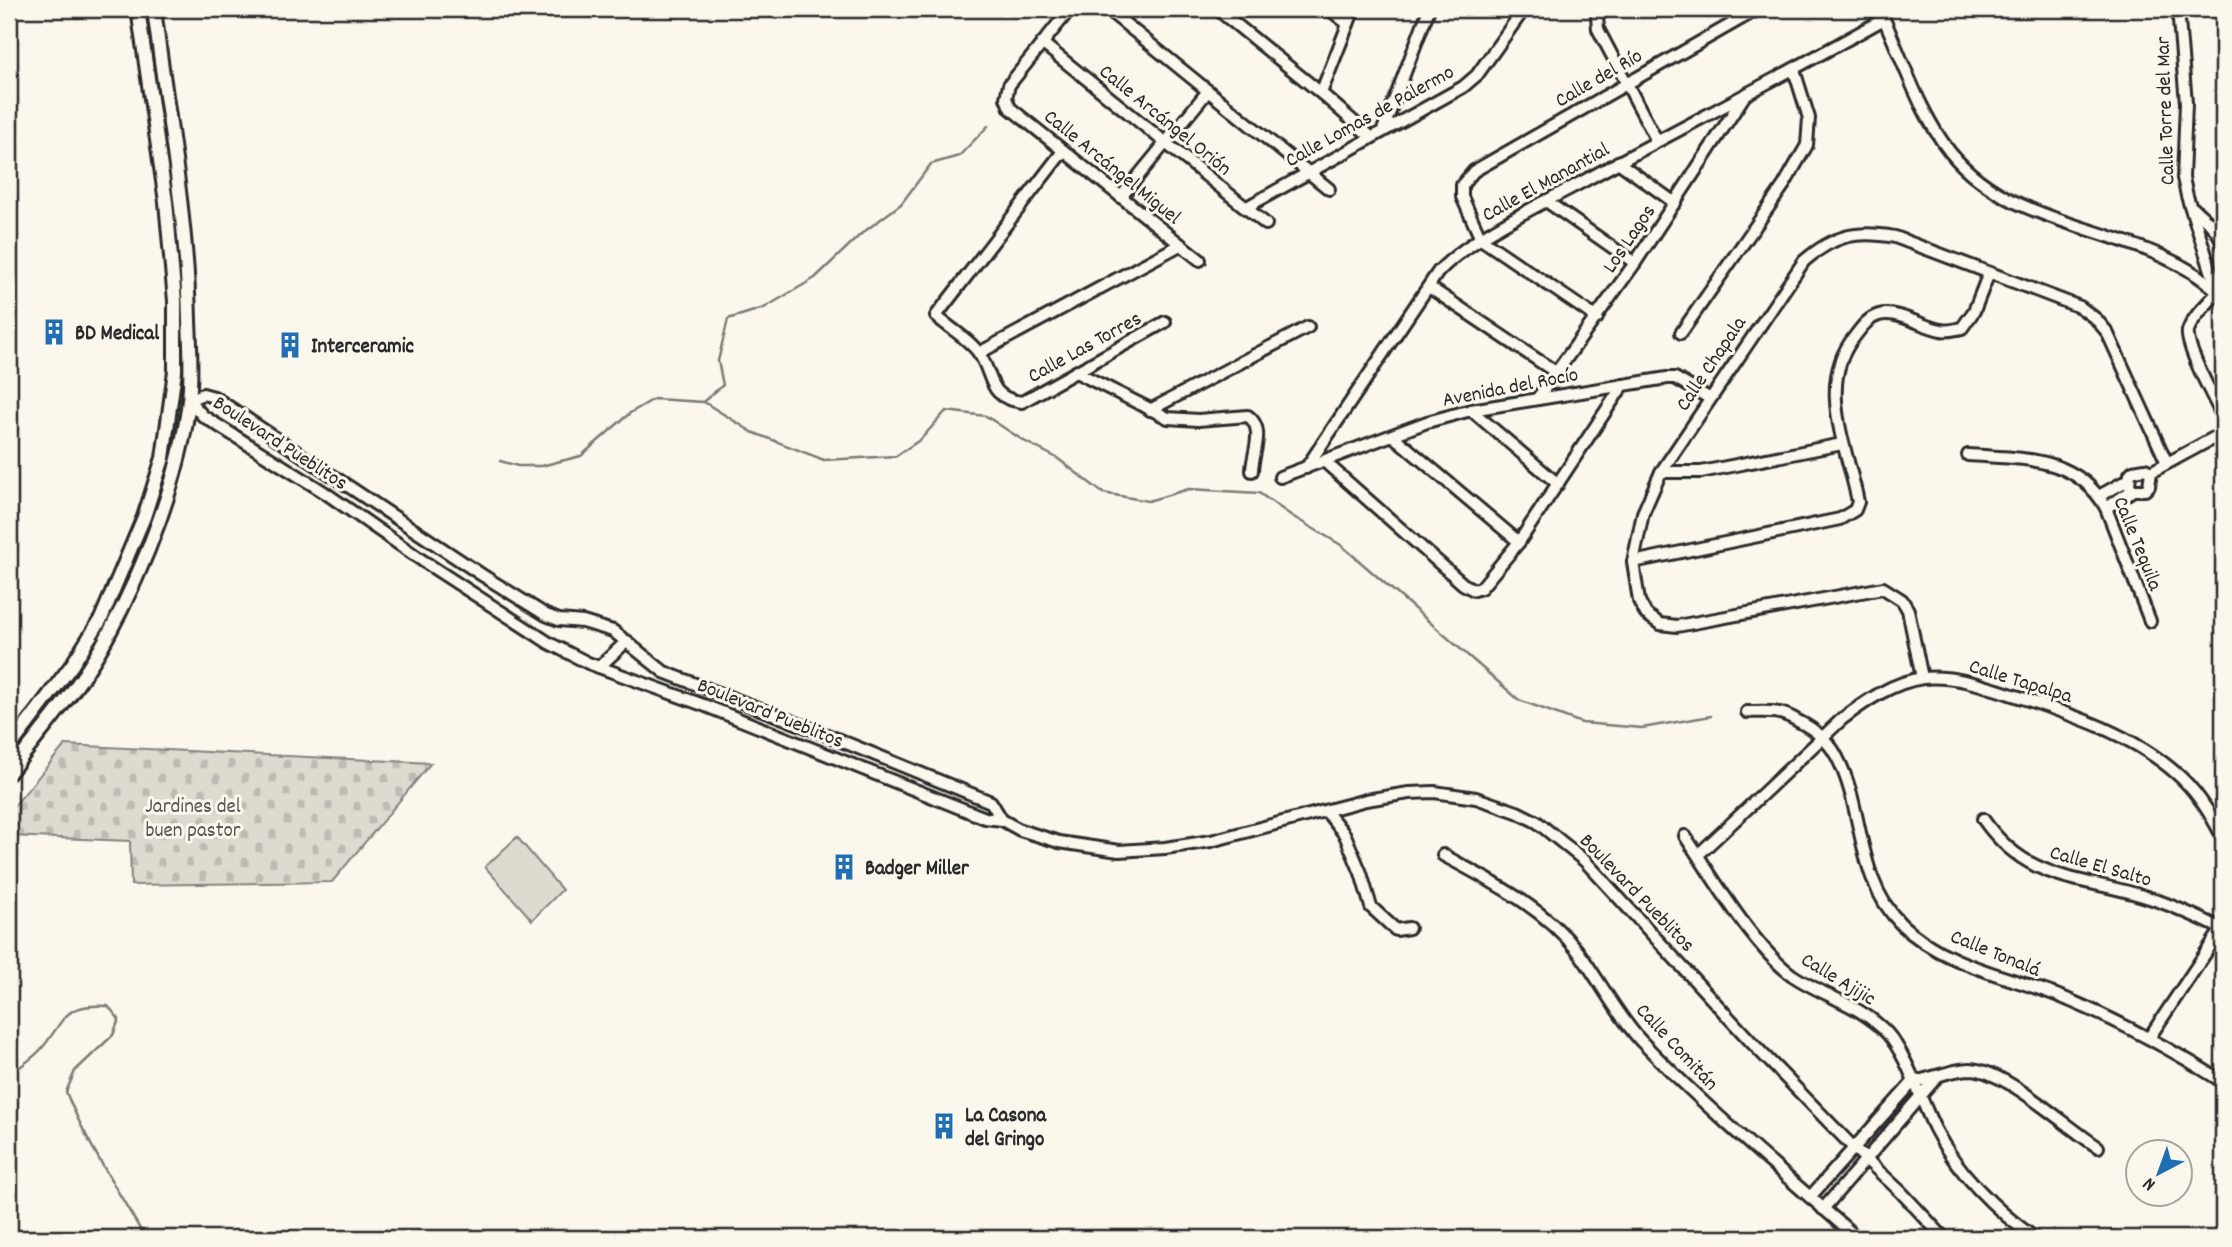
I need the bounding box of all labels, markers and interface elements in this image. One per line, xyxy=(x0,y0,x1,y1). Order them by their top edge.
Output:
street label: Calle Torre del Mar xyxy=(2149,36,2185,186)
street label: Calle del Río xyxy=(1550,42,1649,117)
street label: Calle Arcángel Orión xyxy=(1091,58,1237,184)
street label: Calle Lomas de Palermo xyxy=(1280,59,1460,177)
street label: Calle Arcángel Miguel xyxy=(1036,103,1186,233)
street label: Calle El Manantial xyxy=(1477,136,1616,231)
street label: Los Lagos xyxy=(1596,199,1665,280)
street label: Calle Las Torres xyxy=(1023,305,1148,392)
street label: Calle Chapala xyxy=(1670,310,1756,418)
building icon: BD Medical xyxy=(39,317,69,347)
place label: BD Medical xyxy=(75,320,160,350)
building icon: Interceramic xyxy=(275,330,305,360)
place label: Interceramic xyxy=(311,333,415,363)
street label: Avenida del Rocío xyxy=(1440,361,1581,417)
street label: Boulevard Pueblitos xyxy=(206,390,353,499)
street label: Calle Tequila xyxy=(2104,493,2169,597)
street label: Calle Tapalpa xyxy=(1965,653,2077,713)
street label: Boulevard Pueblitos xyxy=(692,672,848,758)
park label: Jardines del buen pastor xyxy=(145,793,241,847)
street label: Boulevard Pueblitos xyxy=(1571,828,1701,960)
street label: Calle El Salto xyxy=(2046,839,2155,897)
building icon: Badger Miller xyxy=(829,852,859,882)
place label: Badger Miller xyxy=(865,855,970,885)
street label: Calle Tonalá xyxy=(1945,923,2045,987)
street label: Calle Ajijic xyxy=(1794,946,1881,1015)
street label: Calle Comitán xyxy=(1627,998,1724,1099)
place label: La Casona del Gringo xyxy=(965,1102,1047,1156)
building icon: La Casona del Gringo xyxy=(929,1111,959,1141)
north arrow xyxy=(2124,1138,2194,1208)
text: N xyxy=(2138,1170,2163,1196)

